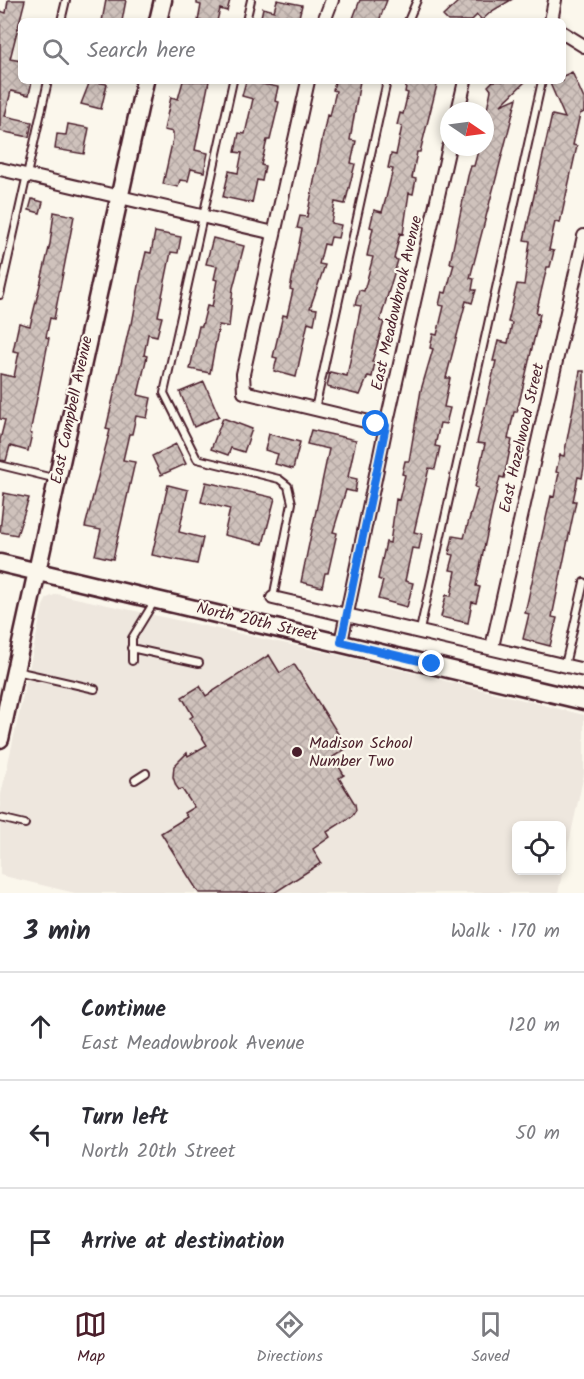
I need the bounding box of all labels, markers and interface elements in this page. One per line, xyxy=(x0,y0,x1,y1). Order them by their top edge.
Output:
search box xyxy=(18,18,566,84)
text: Search here xyxy=(87,34,195,69)
icon: search xyxy=(39,35,72,68)
north arrow xyxy=(440,102,494,156)
street label: East Meadowbrook Avenue xyxy=(365,213,429,393)
street label: East Campbell Avenue xyxy=(44,334,100,486)
street label: East Hazelwood Street xyxy=(493,360,552,515)
route start xyxy=(362,410,388,436)
street label: North 20th Street xyxy=(194,596,321,648)
route end xyxy=(418,650,444,676)
place label: Madison School Number Two xyxy=(309,731,413,774)
marker: Madison School Number Two xyxy=(290,745,304,759)
map controls xyxy=(512,821,566,875)
button: locate xyxy=(512,821,566,875)
text: 3 min xyxy=(24,911,91,953)
text: Walk · 170 m xyxy=(450,916,560,948)
text: Continue xyxy=(81,993,166,1028)
icon: ahead xyxy=(24,1010,57,1043)
text: 120 m xyxy=(508,1010,560,1042)
text: East Meadowbrook Avenue xyxy=(81,1028,305,1060)
text: Turn left xyxy=(81,1101,168,1136)
icon: left xyxy=(24,1118,57,1151)
text: 50 m xyxy=(515,1118,560,1150)
text: North 20th Street xyxy=(81,1136,236,1168)
text: Arrive at destination xyxy=(81,1225,284,1260)
icon: arrive xyxy=(24,1226,57,1259)
tab: Map xyxy=(74,1308,107,1369)
tab: Directions xyxy=(256,1308,323,1369)
tab: Saved xyxy=(472,1308,510,1369)

